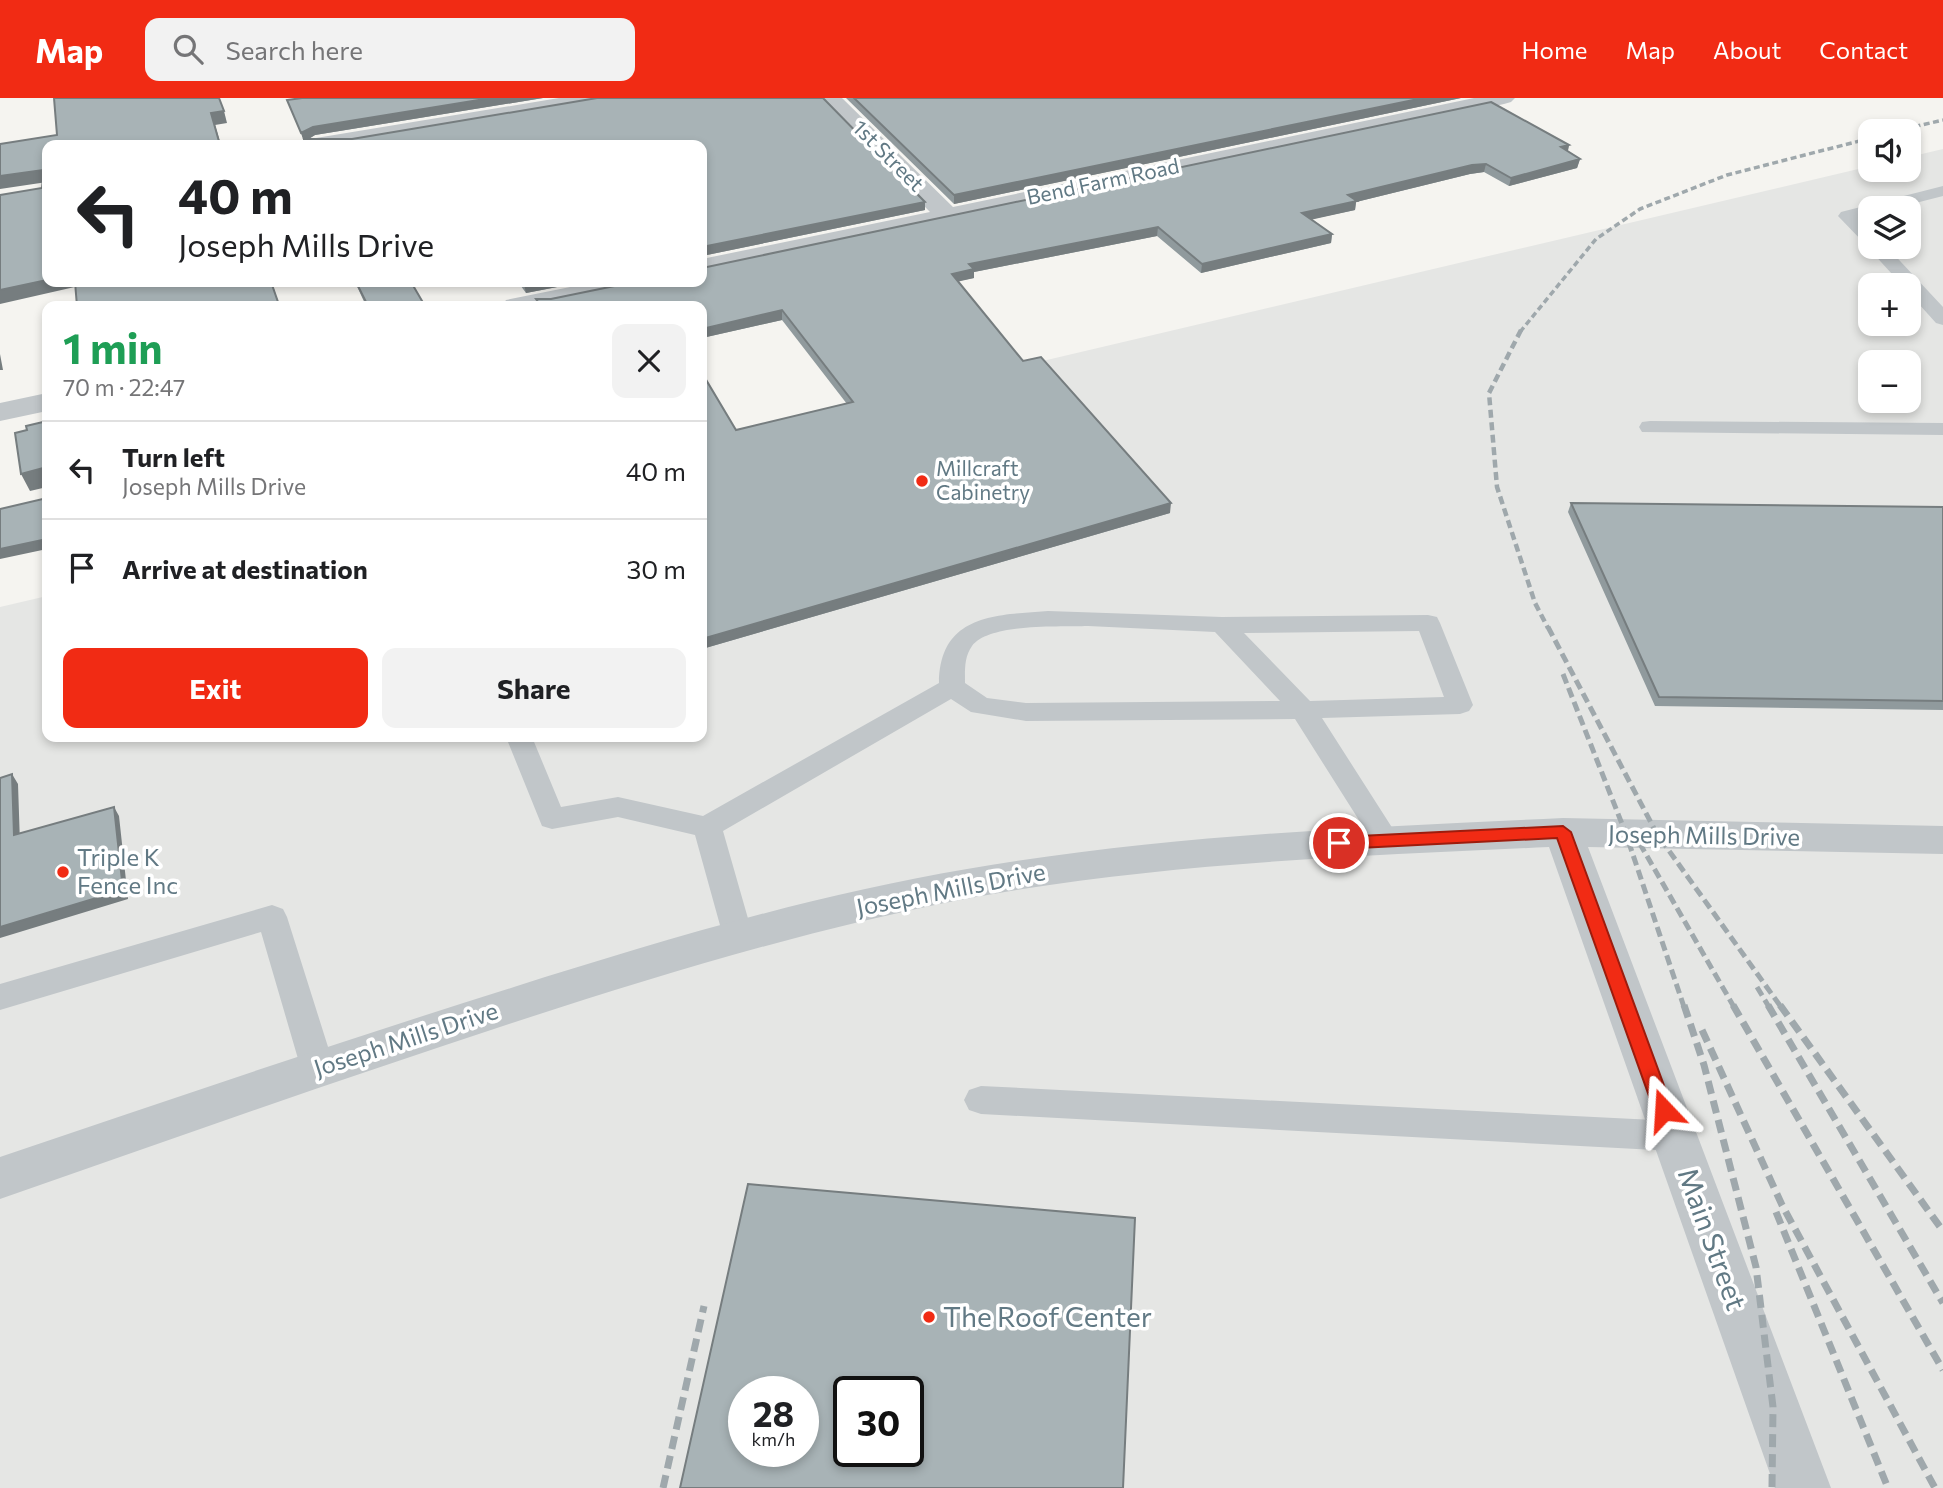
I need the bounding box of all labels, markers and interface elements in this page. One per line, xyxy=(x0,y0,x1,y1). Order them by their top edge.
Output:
search box xyxy=(145,18,635,81)
text: Map xyxy=(35,29,103,70)
icon: search xyxy=(169,30,207,68)
text: Search here xyxy=(225,34,363,65)
text: Home xyxy=(1522,35,1588,64)
text: Map xyxy=(1626,35,1675,64)
text: About xyxy=(1713,35,1781,64)
text: Contact xyxy=(1819,35,1908,64)
street label: 1st Street xyxy=(848,114,930,196)
map controls xyxy=(1858,119,1921,413)
button: sound xyxy=(1858,119,1921,182)
street label: Bend Farm Road xyxy=(1024,152,1181,209)
text: 40 m xyxy=(178,164,293,224)
icon: left xyxy=(63,168,154,259)
button: layers xyxy=(1858,196,1921,259)
text: Joseph Mills Drive xyxy=(178,224,434,264)
button: + xyxy=(1858,273,1921,336)
text: 1 min xyxy=(63,321,163,373)
button: close xyxy=(612,324,686,398)
button: − xyxy=(1858,350,1921,413)
text: 70 m · 22:47 xyxy=(63,373,185,401)
text: Turn left xyxy=(122,441,225,472)
icon: left xyxy=(63,451,101,489)
text: 40 m xyxy=(626,455,686,486)
place label: Millcraft Cabinetry xyxy=(936,455,1030,504)
text: Joseph Mills Drive xyxy=(122,472,306,500)
marker: Millcraft Cabinetry xyxy=(914,473,930,489)
icon: arrive xyxy=(63,549,101,587)
text: Arrive at destination xyxy=(122,553,368,584)
text: 30 m xyxy=(627,553,686,584)
button: Exit xyxy=(63,648,368,728)
button: Share xyxy=(382,648,686,728)
pin xyxy=(1309,813,1369,873)
street label: Joseph Mills Drive xyxy=(1608,818,1800,851)
icon: arrive xyxy=(1320,824,1358,862)
place label: Triple K Fence Inc xyxy=(77,842,178,899)
street label: Joseph Mills Drive xyxy=(854,856,1048,921)
marker: Triple K Fence Inc xyxy=(55,864,71,880)
street label: Joseph Mills Drive xyxy=(310,995,501,1082)
position arrow xyxy=(1627,1073,1701,1147)
street label: Main Street xyxy=(1671,1163,1754,1314)
place label: The Roof Center xyxy=(943,1299,1152,1333)
marker: The Roof Center xyxy=(921,1309,937,1325)
speed limit sign: 30 xyxy=(833,1376,924,1467)
text: 28 xyxy=(753,1391,794,1434)
text: km/h xyxy=(752,1428,795,1450)

